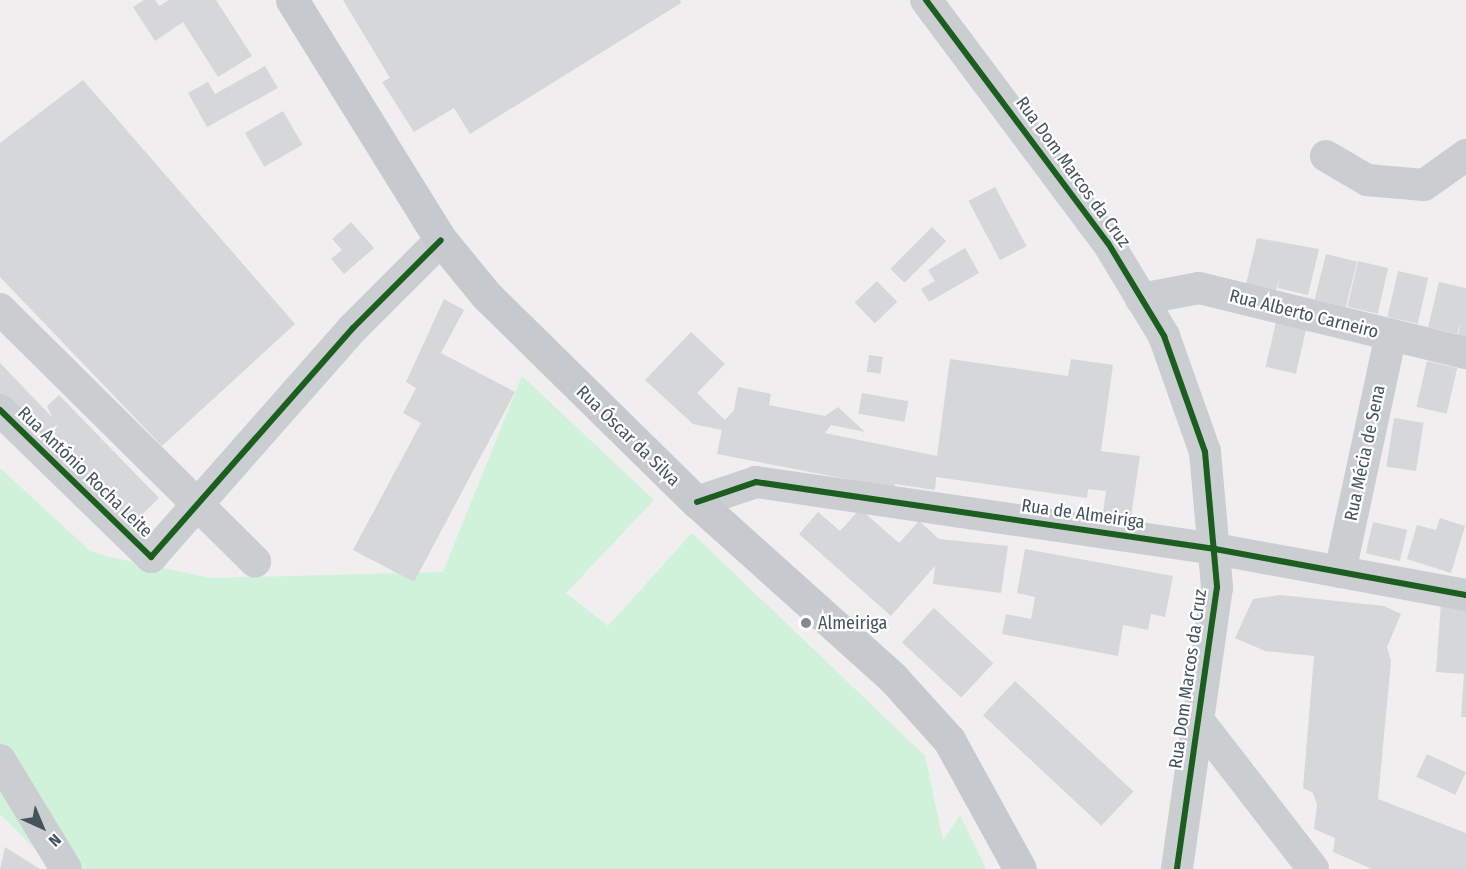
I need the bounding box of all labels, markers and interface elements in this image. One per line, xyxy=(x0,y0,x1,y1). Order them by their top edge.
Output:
street label: Rua Dom Marcos da Cruz xyxy=(1011,93,1135,251)
street label: Rua Alberto Carneiro xyxy=(1227,285,1381,343)
street label: Rua Óscar da Silva xyxy=(572,381,684,491)
street label: Rua Mécia de Sena xyxy=(1340,383,1390,523)
street label: Rua António Rocha Leite xyxy=(13,402,157,542)
street label: Rua de Almeiriga xyxy=(1020,495,1146,533)
street label: Rua Dom Marcos da Cruz xyxy=(1165,588,1211,770)
place label: Almeiriga xyxy=(818,612,887,634)
marker: Almeiriga xyxy=(799,616,813,630)
north arrow xyxy=(12,797,72,857)
text: N xyxy=(45,830,65,850)

